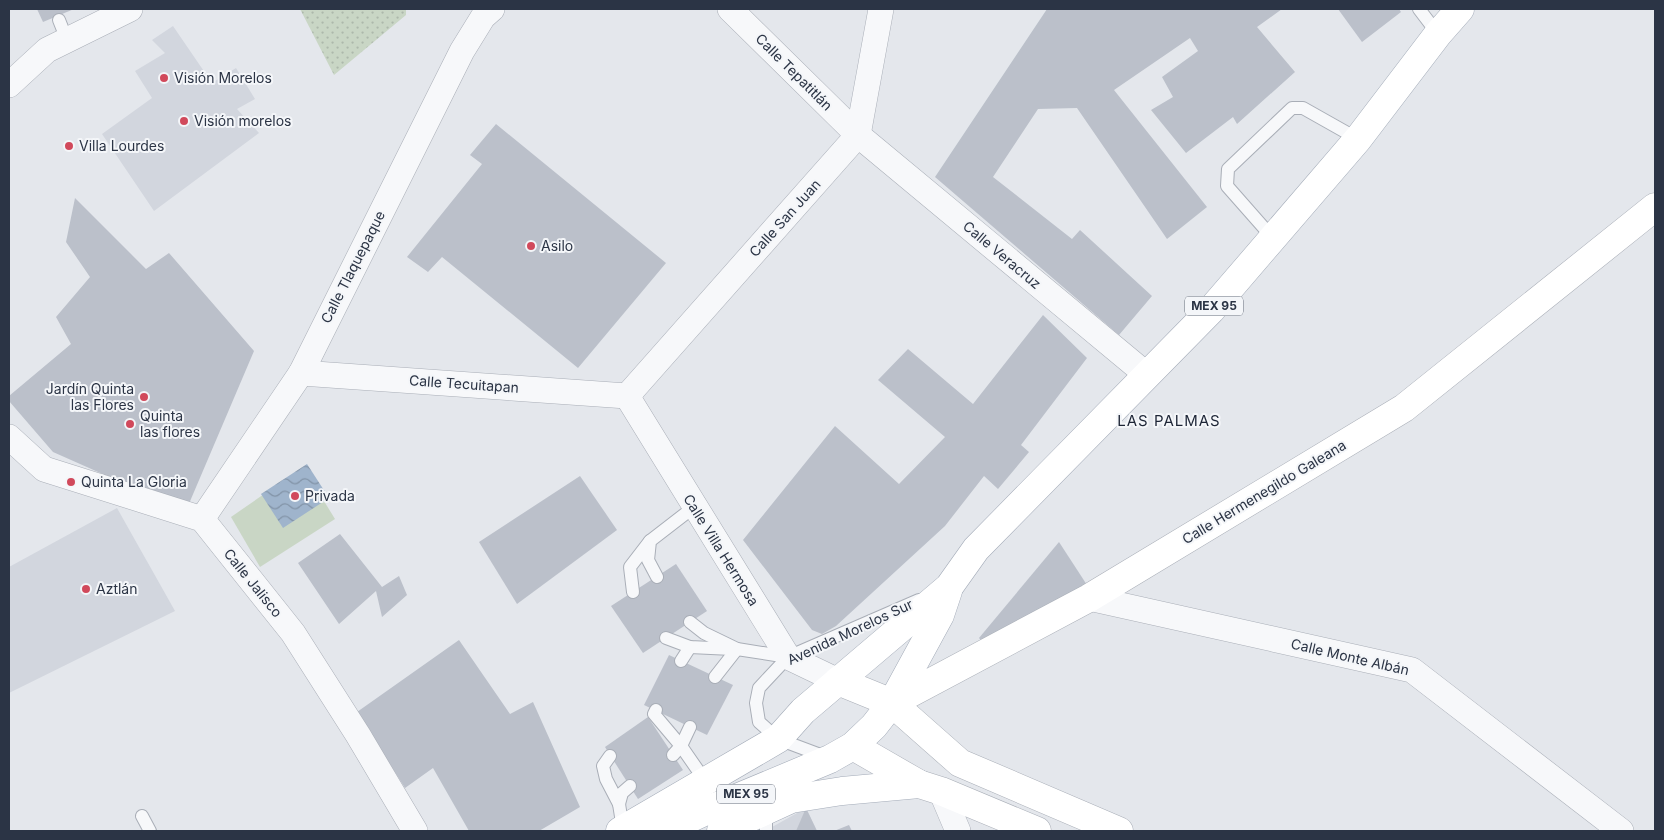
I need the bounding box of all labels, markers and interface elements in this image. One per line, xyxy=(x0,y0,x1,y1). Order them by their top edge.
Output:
street label: Calle Tepatitlán xyxy=(752,30,836,114)
place label: Visión Morelos xyxy=(174,69,272,86)
marker: Visión Morelos xyxy=(158,72,170,84)
place label: Visión morelos xyxy=(194,112,291,129)
marker: Visión morelos xyxy=(178,115,190,127)
place label: Villa Lourdes xyxy=(79,137,164,154)
marker: Villa Lourdes xyxy=(63,140,75,152)
street label: Calle San Juan xyxy=(745,175,824,260)
street label: Calle Tlaquepaque xyxy=(317,208,388,326)
street label: Calle Veracruz xyxy=(960,217,1045,292)
place label: Asilo xyxy=(541,237,573,254)
marker: Asilo xyxy=(525,240,537,252)
road number: MEX 95 xyxy=(1185,296,1243,316)
street label: Calle Tecuitapan xyxy=(409,371,520,396)
place label: Jardín Quinta las Flores xyxy=(46,380,134,413)
marker: Jardín Quinta las Flores xyxy=(138,391,150,403)
place label: Quinta las flores xyxy=(140,407,200,440)
district label: LAS PALMAS xyxy=(1117,411,1221,430)
marker: Quinta las flores xyxy=(124,418,136,430)
street label: Calle Hermenegildo Galeana xyxy=(1179,436,1349,547)
place label: Quinta La Gloria xyxy=(81,473,187,490)
marker: Quinta La Gloria xyxy=(65,476,77,488)
place label: Privada xyxy=(305,487,355,504)
marker: Privada xyxy=(289,490,301,502)
street label: Calle Villa Hermosa xyxy=(680,491,763,609)
street label: Calle Jalisco xyxy=(221,545,286,620)
place label: Aztlán xyxy=(96,580,138,597)
marker: Aztlán xyxy=(80,583,92,595)
street label: Avenida Morelos Sur xyxy=(784,595,915,668)
street label: Calle Monte Albán xyxy=(1289,635,1411,678)
road number: MEX 95 xyxy=(717,784,775,804)

